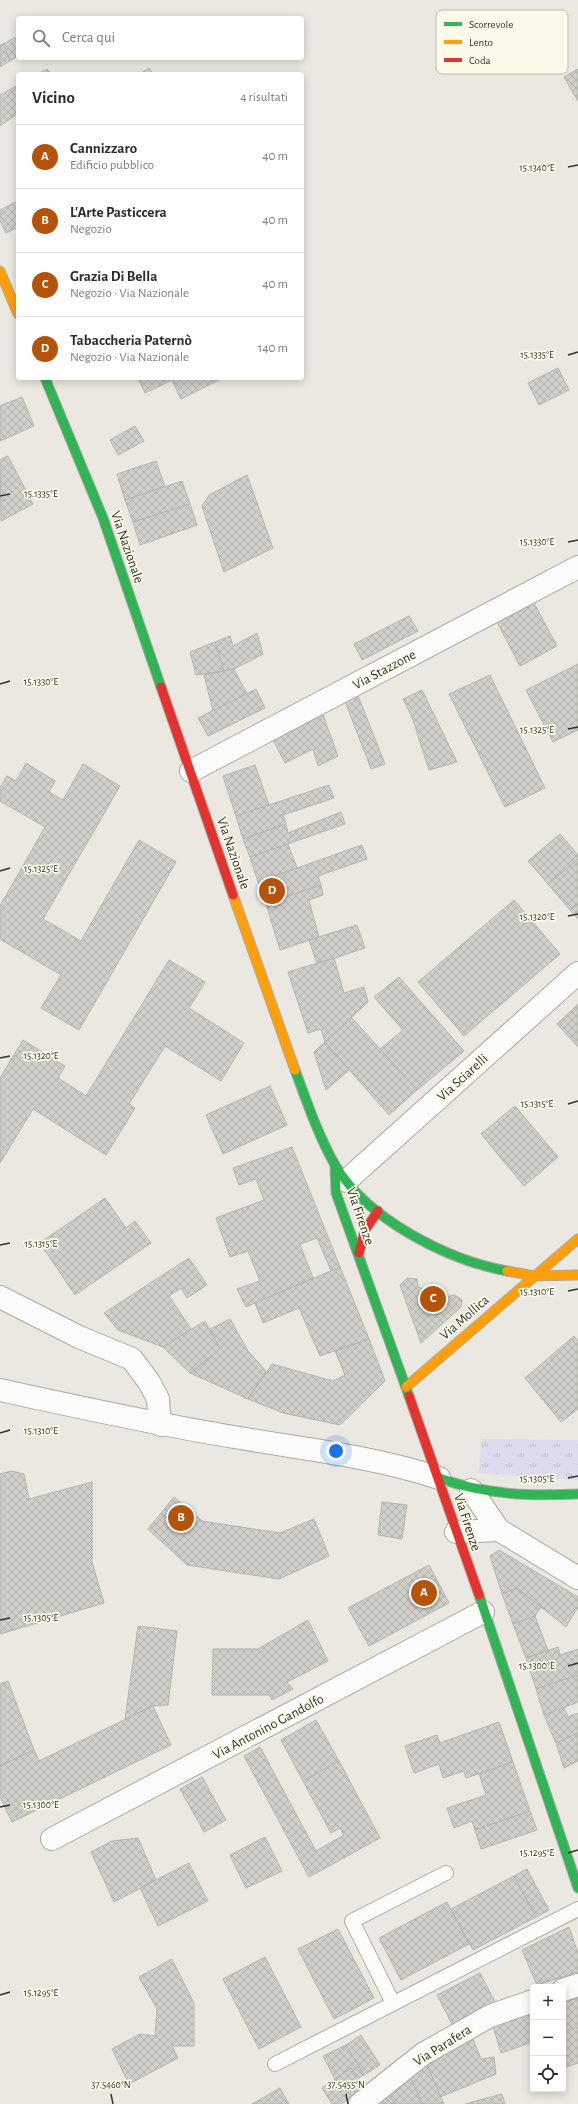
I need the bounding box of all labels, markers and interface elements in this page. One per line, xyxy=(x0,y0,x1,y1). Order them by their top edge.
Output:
legend xyxy=(436,10,568,74)
search box xyxy=(16,16,304,60)
text: Scorrevole xyxy=(469,19,513,30)
icon: search xyxy=(30,27,52,49)
text: Cerca qui xyxy=(62,30,115,45)
text: Lento xyxy=(469,37,493,48)
text: Coda xyxy=(469,55,491,66)
text: Vicino xyxy=(32,89,75,106)
text: 4 risultati xyxy=(240,91,288,104)
text: Cannizzaro xyxy=(70,141,137,156)
text: A xyxy=(41,150,49,163)
text: 40 m xyxy=(262,150,288,163)
text: Edificio pubblico xyxy=(70,159,154,172)
text: 15.1340°E xyxy=(519,163,555,173)
text: L'Arte Pasticcera xyxy=(70,205,167,220)
text: B xyxy=(41,214,49,227)
text: 40 m xyxy=(262,214,288,227)
text: Negozio xyxy=(70,223,112,236)
text: Grazia Di Bella xyxy=(70,269,157,284)
text: C xyxy=(42,278,48,291)
text: 40 m xyxy=(262,278,288,291)
text: Negozio · Via Nazionale xyxy=(70,287,189,300)
text: Tabaccheria Paternò xyxy=(70,333,192,348)
text: D xyxy=(41,342,49,355)
text: 140 m xyxy=(258,342,288,355)
text: 15.1335°E xyxy=(520,350,554,360)
text: Negozio · Via Nazionale xyxy=(70,351,189,364)
text: 15.1335°E xyxy=(24,489,58,499)
street label: Via Nazionale xyxy=(108,509,146,585)
text: 15.1330°E xyxy=(520,537,554,547)
street label: Via Stazzone xyxy=(351,647,418,692)
text: 15.1330°E xyxy=(24,677,58,687)
text: 15.1325°E xyxy=(520,725,554,735)
street label: Via Nazionale xyxy=(214,815,252,891)
text: 15.1325°E xyxy=(24,864,58,874)
pin: D xyxy=(259,876,285,906)
text: 15.1320°E xyxy=(519,912,555,922)
text: 15.1320°E xyxy=(23,1051,59,1061)
street label: Via Sciarelli xyxy=(435,1052,491,1104)
text: 15.1315°E xyxy=(521,1099,554,1109)
street label: Via Firenze xyxy=(344,1186,376,1247)
text: 15.1315°E xyxy=(25,1239,58,1249)
pin: C xyxy=(420,1284,446,1314)
text: 15.1310°E xyxy=(520,1287,554,1297)
street label: Via Mollica xyxy=(438,1293,492,1343)
text: 15.1310°E xyxy=(24,1426,58,1436)
your location xyxy=(326,1441,346,1461)
text: 15.1305°E xyxy=(520,1474,555,1484)
street label: Via Firenze xyxy=(451,1492,483,1553)
pin: B xyxy=(168,1503,194,1533)
pin: A xyxy=(411,1578,437,1608)
text: 15.1305°E xyxy=(24,1613,59,1623)
text: 15.1300°E xyxy=(519,1661,555,1671)
street label: Via Antonino Gandolfo xyxy=(211,1692,326,1762)
text: 15.1300°E xyxy=(23,1800,59,1810)
text: 15.1295°E xyxy=(520,1848,554,1858)
map controls xyxy=(530,1984,566,2092)
button: + xyxy=(530,1984,566,2020)
text: 15.1295°E xyxy=(24,1988,58,1998)
button: − xyxy=(530,2020,566,2056)
street label: Via Parafera xyxy=(411,2022,474,2069)
button: locate xyxy=(530,2056,566,2092)
text: 37.5460°N xyxy=(91,2080,131,2090)
text: 37.5455°N xyxy=(327,2080,365,2090)

